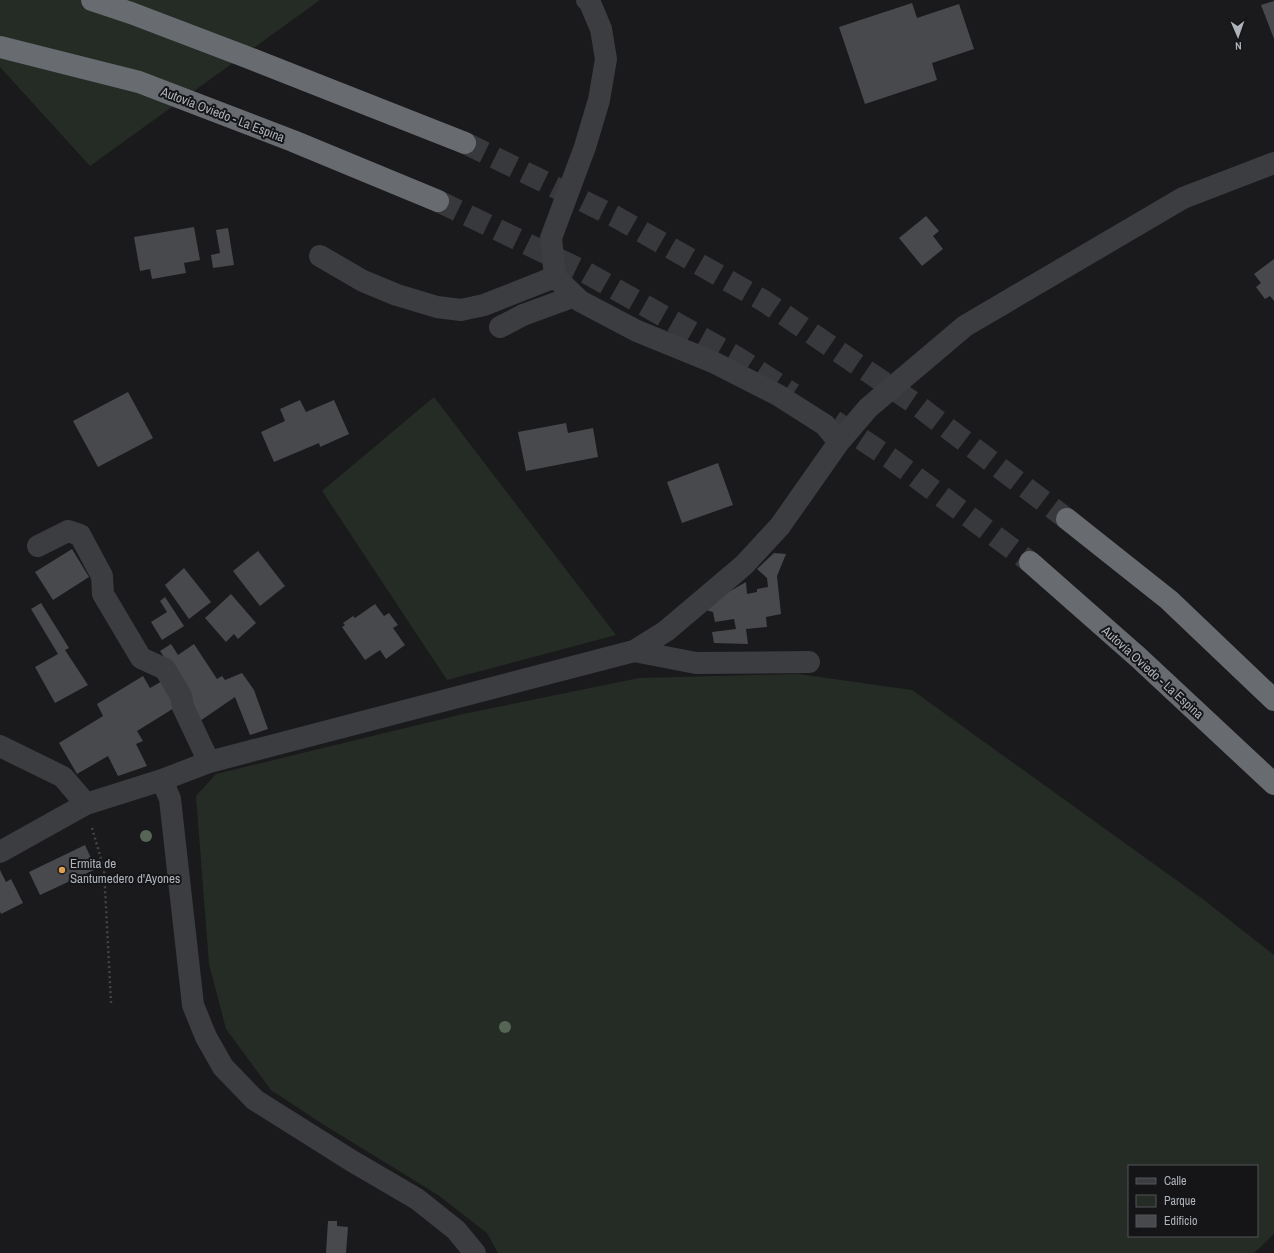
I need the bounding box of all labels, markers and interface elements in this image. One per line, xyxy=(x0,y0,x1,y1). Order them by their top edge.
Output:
north arrow xyxy=(1218,16,1258,56)
text: N xyxy=(1235,39,1242,53)
street label: Autovía Oviedo - La Espina xyxy=(158,83,287,146)
street label: Autovía Oviedo - La Espina xyxy=(1098,622,1207,723)
place label: Ermita de Santumedero d'Ayones xyxy=(70,855,180,887)
marker: Ermita de Santumedero d'Ayones xyxy=(57,865,67,875)
legend xyxy=(1128,1165,1258,1237)
text: Calle xyxy=(1164,1173,1186,1189)
text: Parque xyxy=(1164,1193,1196,1209)
text: Edificio xyxy=(1164,1213,1197,1229)

